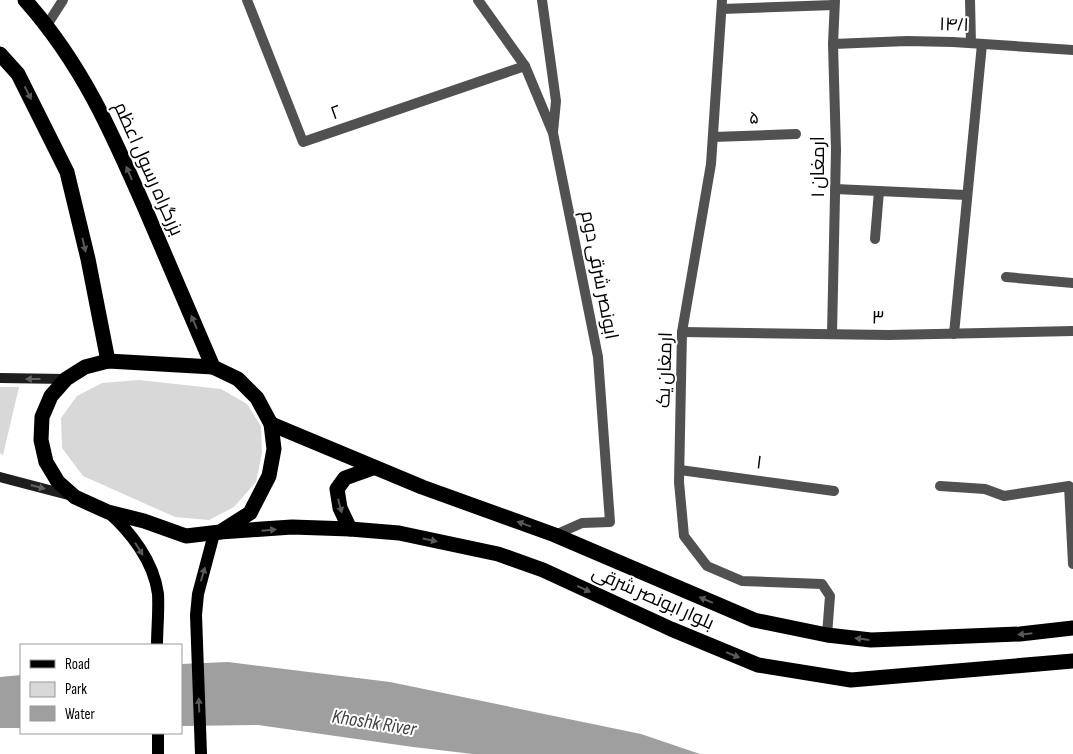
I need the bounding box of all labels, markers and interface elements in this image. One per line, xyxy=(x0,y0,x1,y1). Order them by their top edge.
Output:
street label: ۱۴/۱ xyxy=(939,13,969,37)
one-way arrow xyxy=(24,86,32,101)
street label: بزرگراه رسول اعظم xyxy=(107,99,188,240)
street label: ۲ xyxy=(328,100,344,126)
street label: ۵ xyxy=(748,106,760,130)
street label: ارمغان ۱ xyxy=(807,136,830,198)
one-way arrow xyxy=(125,166,133,180)
street label: ابونصر شرقی دوم xyxy=(574,209,623,341)
one-way arrow xyxy=(80,237,88,252)
street label: ۳ xyxy=(871,306,885,330)
one-way arrow xyxy=(190,315,198,329)
street label: ارمغان یک xyxy=(652,331,678,409)
one-way arrow xyxy=(25,374,41,382)
street label: ۱ xyxy=(755,451,763,475)
one-way arrow xyxy=(30,483,45,491)
one-way arrow xyxy=(336,498,344,513)
one-way arrow xyxy=(516,519,531,527)
one-way arrow xyxy=(261,525,277,533)
one-way arrow xyxy=(423,536,438,544)
one-way arrow xyxy=(135,542,144,555)
street label: بلوار ابونصر شرقی xyxy=(588,561,718,635)
one-way arrow xyxy=(199,567,207,582)
one-way arrow xyxy=(577,585,591,593)
one-way arrow xyxy=(699,595,713,603)
one-way arrow xyxy=(1016,630,1032,638)
one-way arrow xyxy=(854,635,870,643)
legend xyxy=(20,644,182,734)
one-way arrow xyxy=(726,651,740,659)
text: Road xyxy=(65,655,90,674)
text: Park xyxy=(65,680,87,699)
one-way arrow xyxy=(195,697,203,713)
text: Water xyxy=(65,705,96,724)
water label: Khoshk River xyxy=(330,705,419,742)

